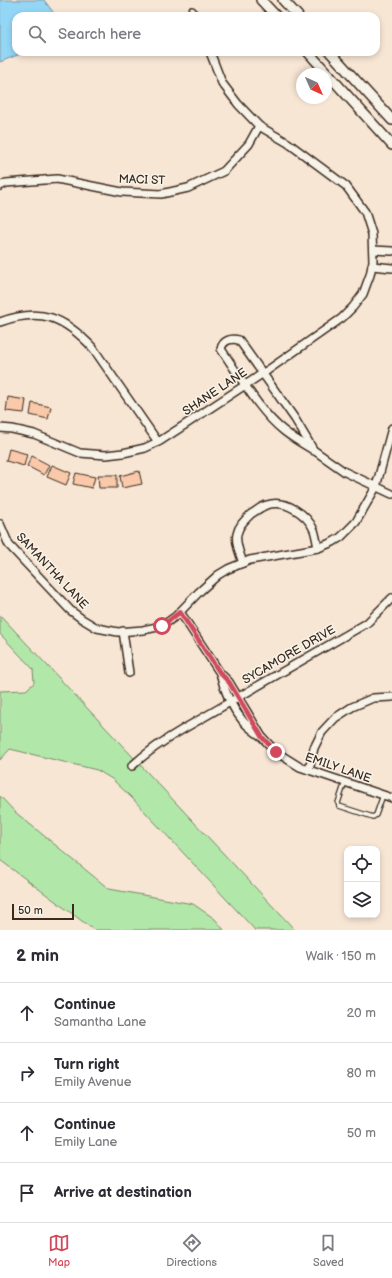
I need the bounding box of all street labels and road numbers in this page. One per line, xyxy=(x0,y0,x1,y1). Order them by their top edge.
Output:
street label: MACI ST xyxy=(118,172,166,188)
street label: SHANE LANE xyxy=(180,365,250,419)
street label: SAMANTHA LANE xyxy=(13,530,91,612)
street label: SYCAMORE DRIVE xyxy=(240,622,338,688)
street label: EMILY LANE xyxy=(303,750,373,786)

